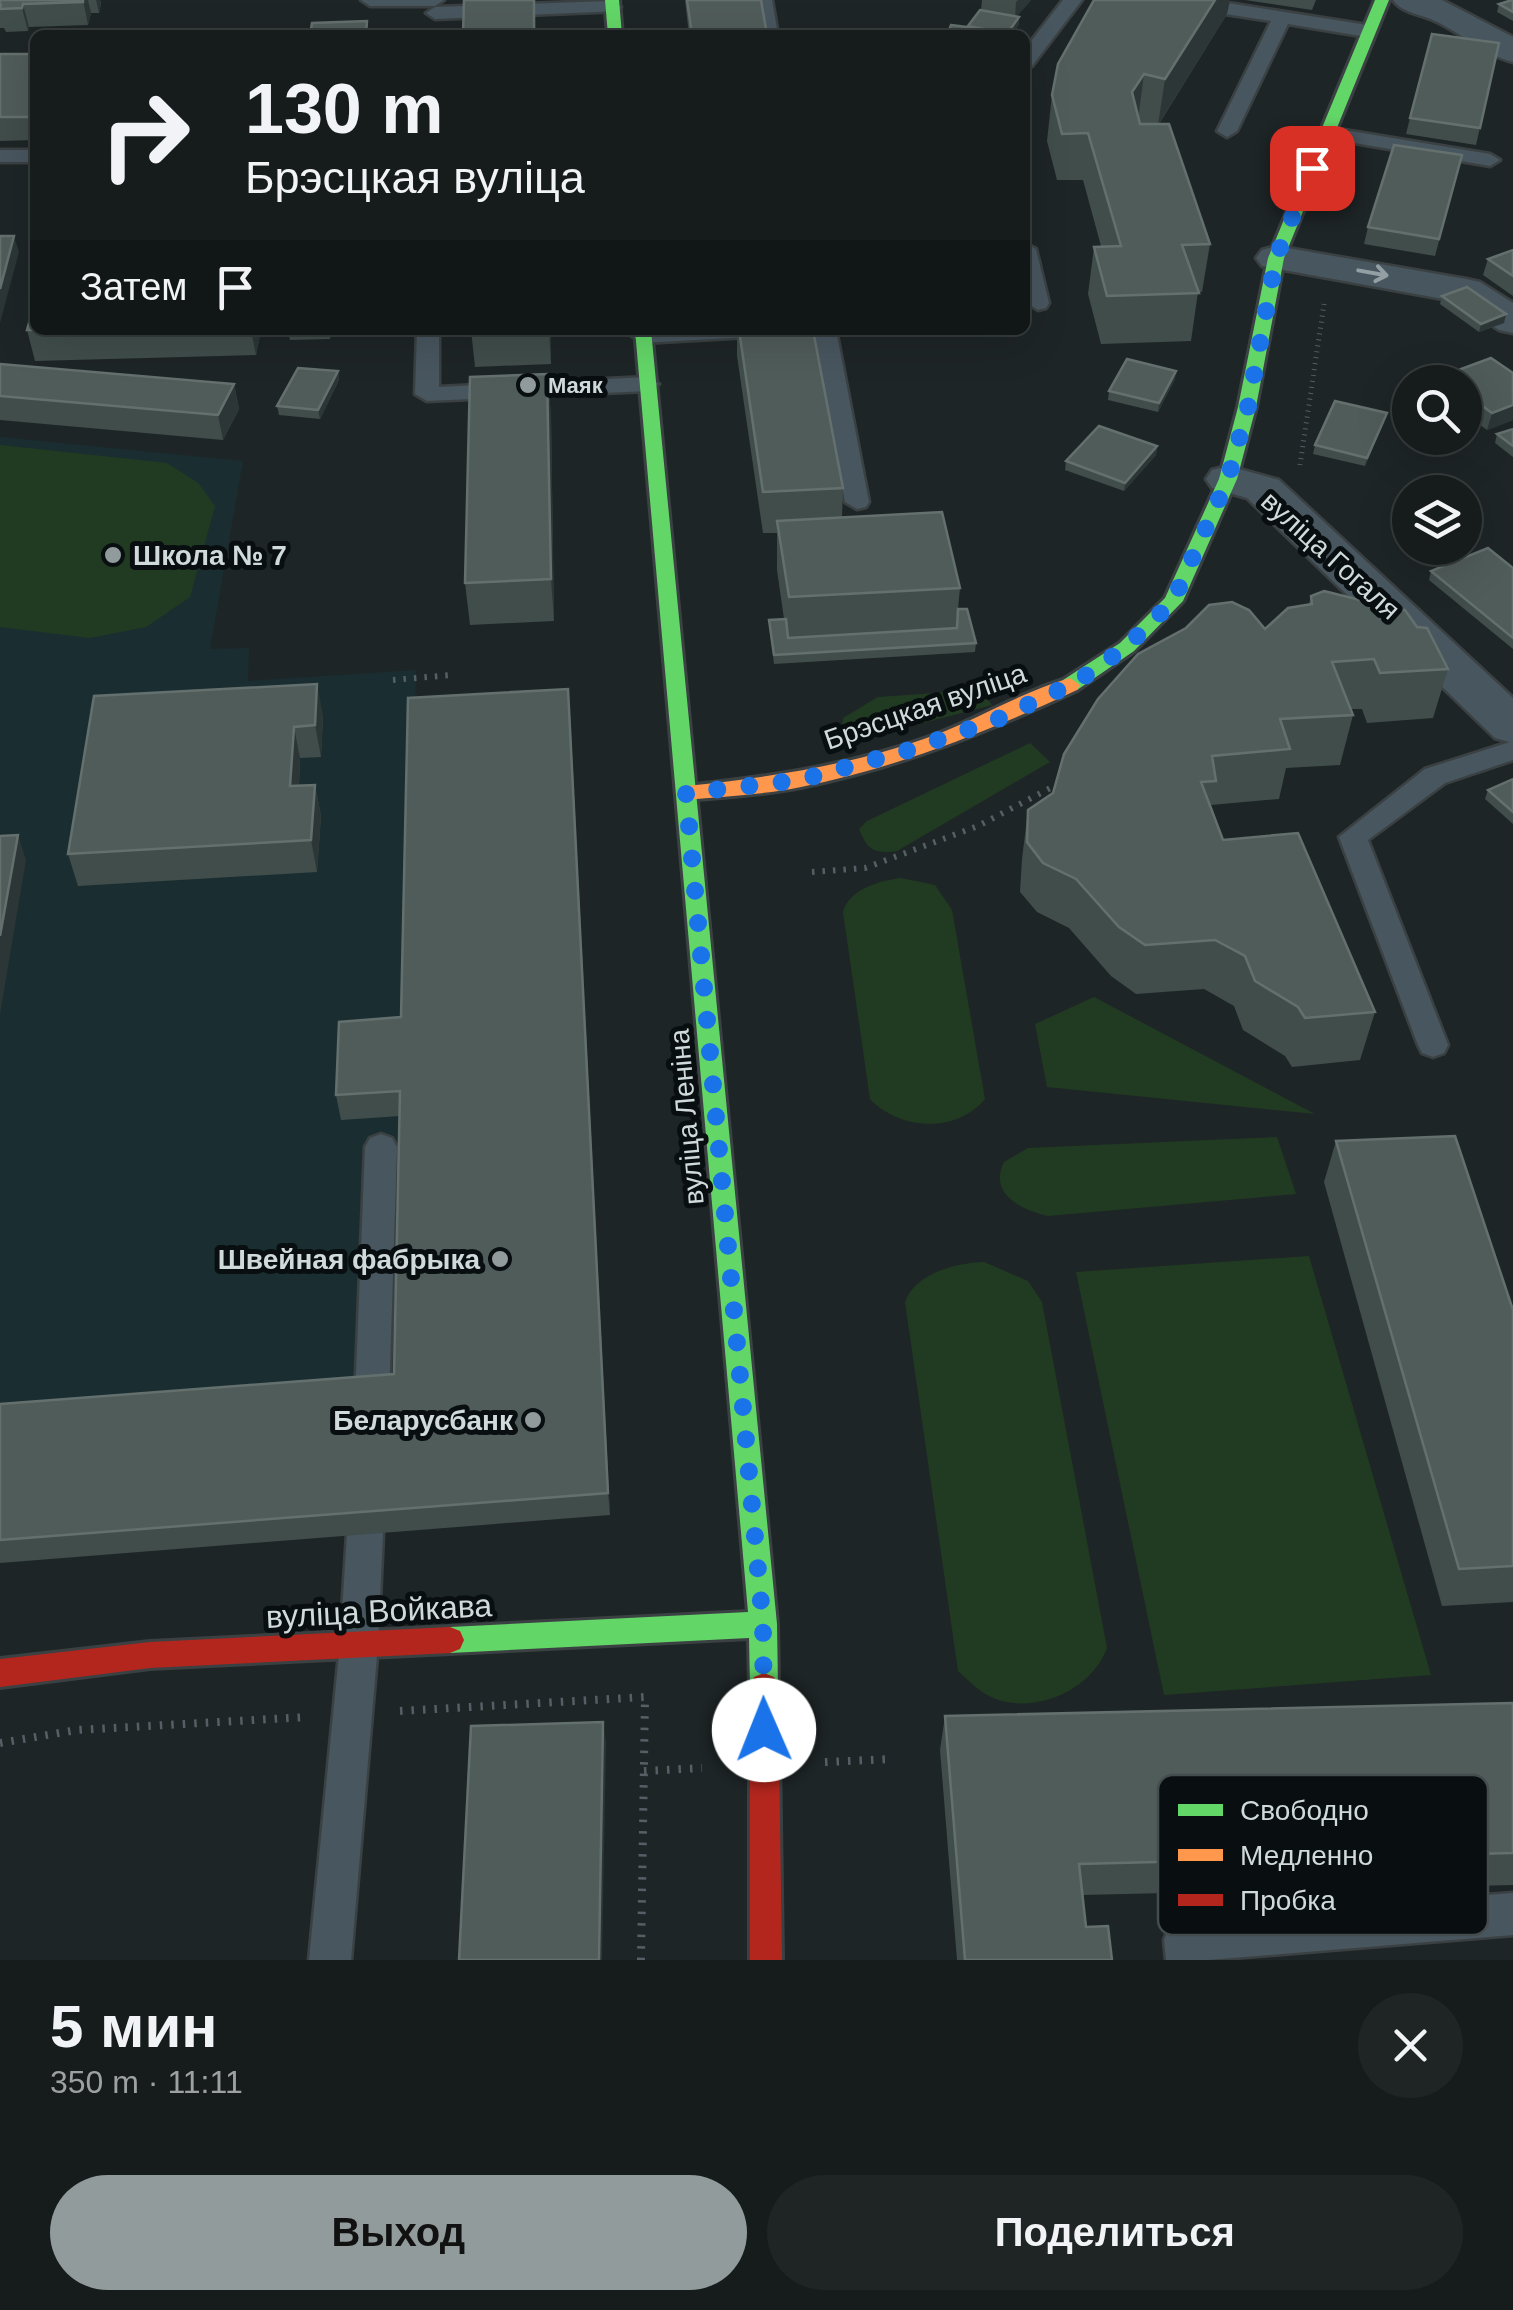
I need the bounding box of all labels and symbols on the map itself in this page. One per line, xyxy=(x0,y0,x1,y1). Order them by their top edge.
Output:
pin xyxy=(1270,126,1355,211)
one-way arrow xyxy=(1356,264,1388,283)
place label: Маяк xyxy=(548,373,604,398)
marker: Маяк xyxy=(517,374,539,396)
street label: вуліца Гогаля xyxy=(1255,485,1406,625)
place label: Школа № 7 xyxy=(133,540,287,571)
marker: Школа № 7 xyxy=(102,544,124,566)
street label: Брэсцкая вуліца xyxy=(820,657,1031,756)
street label: вуліца Леніна xyxy=(663,1027,710,1206)
place label: Швейная фабрыка xyxy=(218,1244,480,1275)
marker: Швейная фабрыка xyxy=(489,1248,511,1270)
place label: Беларусбанк xyxy=(333,1405,514,1436)
marker: Беларусбанк xyxy=(522,1409,544,1431)
street label: вуліца Войкава xyxy=(265,1587,493,1635)
position arrow xyxy=(712,1678,816,1782)
legend xyxy=(1158,1775,1488,1935)
text: Свободно xyxy=(1240,1795,1369,1826)
text: Медленно xyxy=(1240,1840,1373,1871)
text: Пробка xyxy=(1240,1885,1336,1916)

